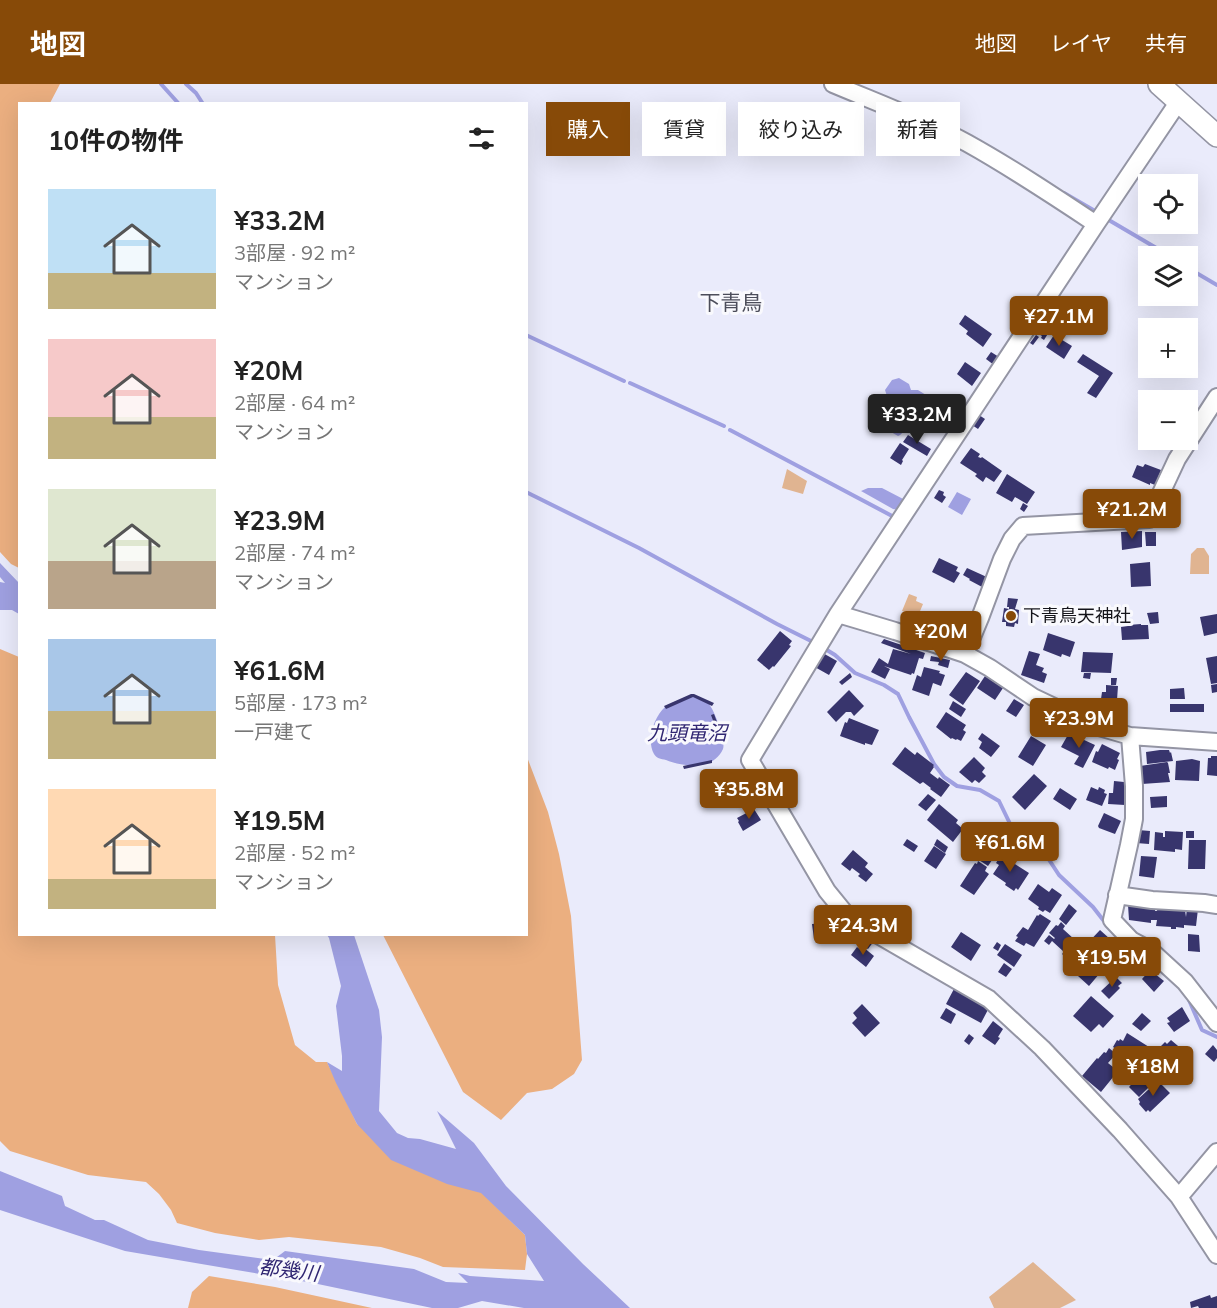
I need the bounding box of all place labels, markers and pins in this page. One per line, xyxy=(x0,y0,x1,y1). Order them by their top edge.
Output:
pin: ¥27.1M xyxy=(1010,296,1108,347)
pin: ¥33.2M xyxy=(868,394,966,445)
pin: ¥21.2M xyxy=(1083,489,1181,540)
place label: 下青鳥天神社 xyxy=(1023,604,1131,627)
marker: 下青鳥天神社 xyxy=(1004,609,1018,623)
pin: ¥20M xyxy=(905,611,977,662)
pin: ¥23.9M xyxy=(1030,698,1128,749)
pin: ¥35.8M xyxy=(700,769,798,820)
pin: ¥61.6M xyxy=(961,822,1059,873)
pin: ¥24.3M xyxy=(814,905,912,956)
pin: ¥19.5M xyxy=(1063,937,1161,988)
pin: ¥18M xyxy=(1117,1046,1189,1097)

